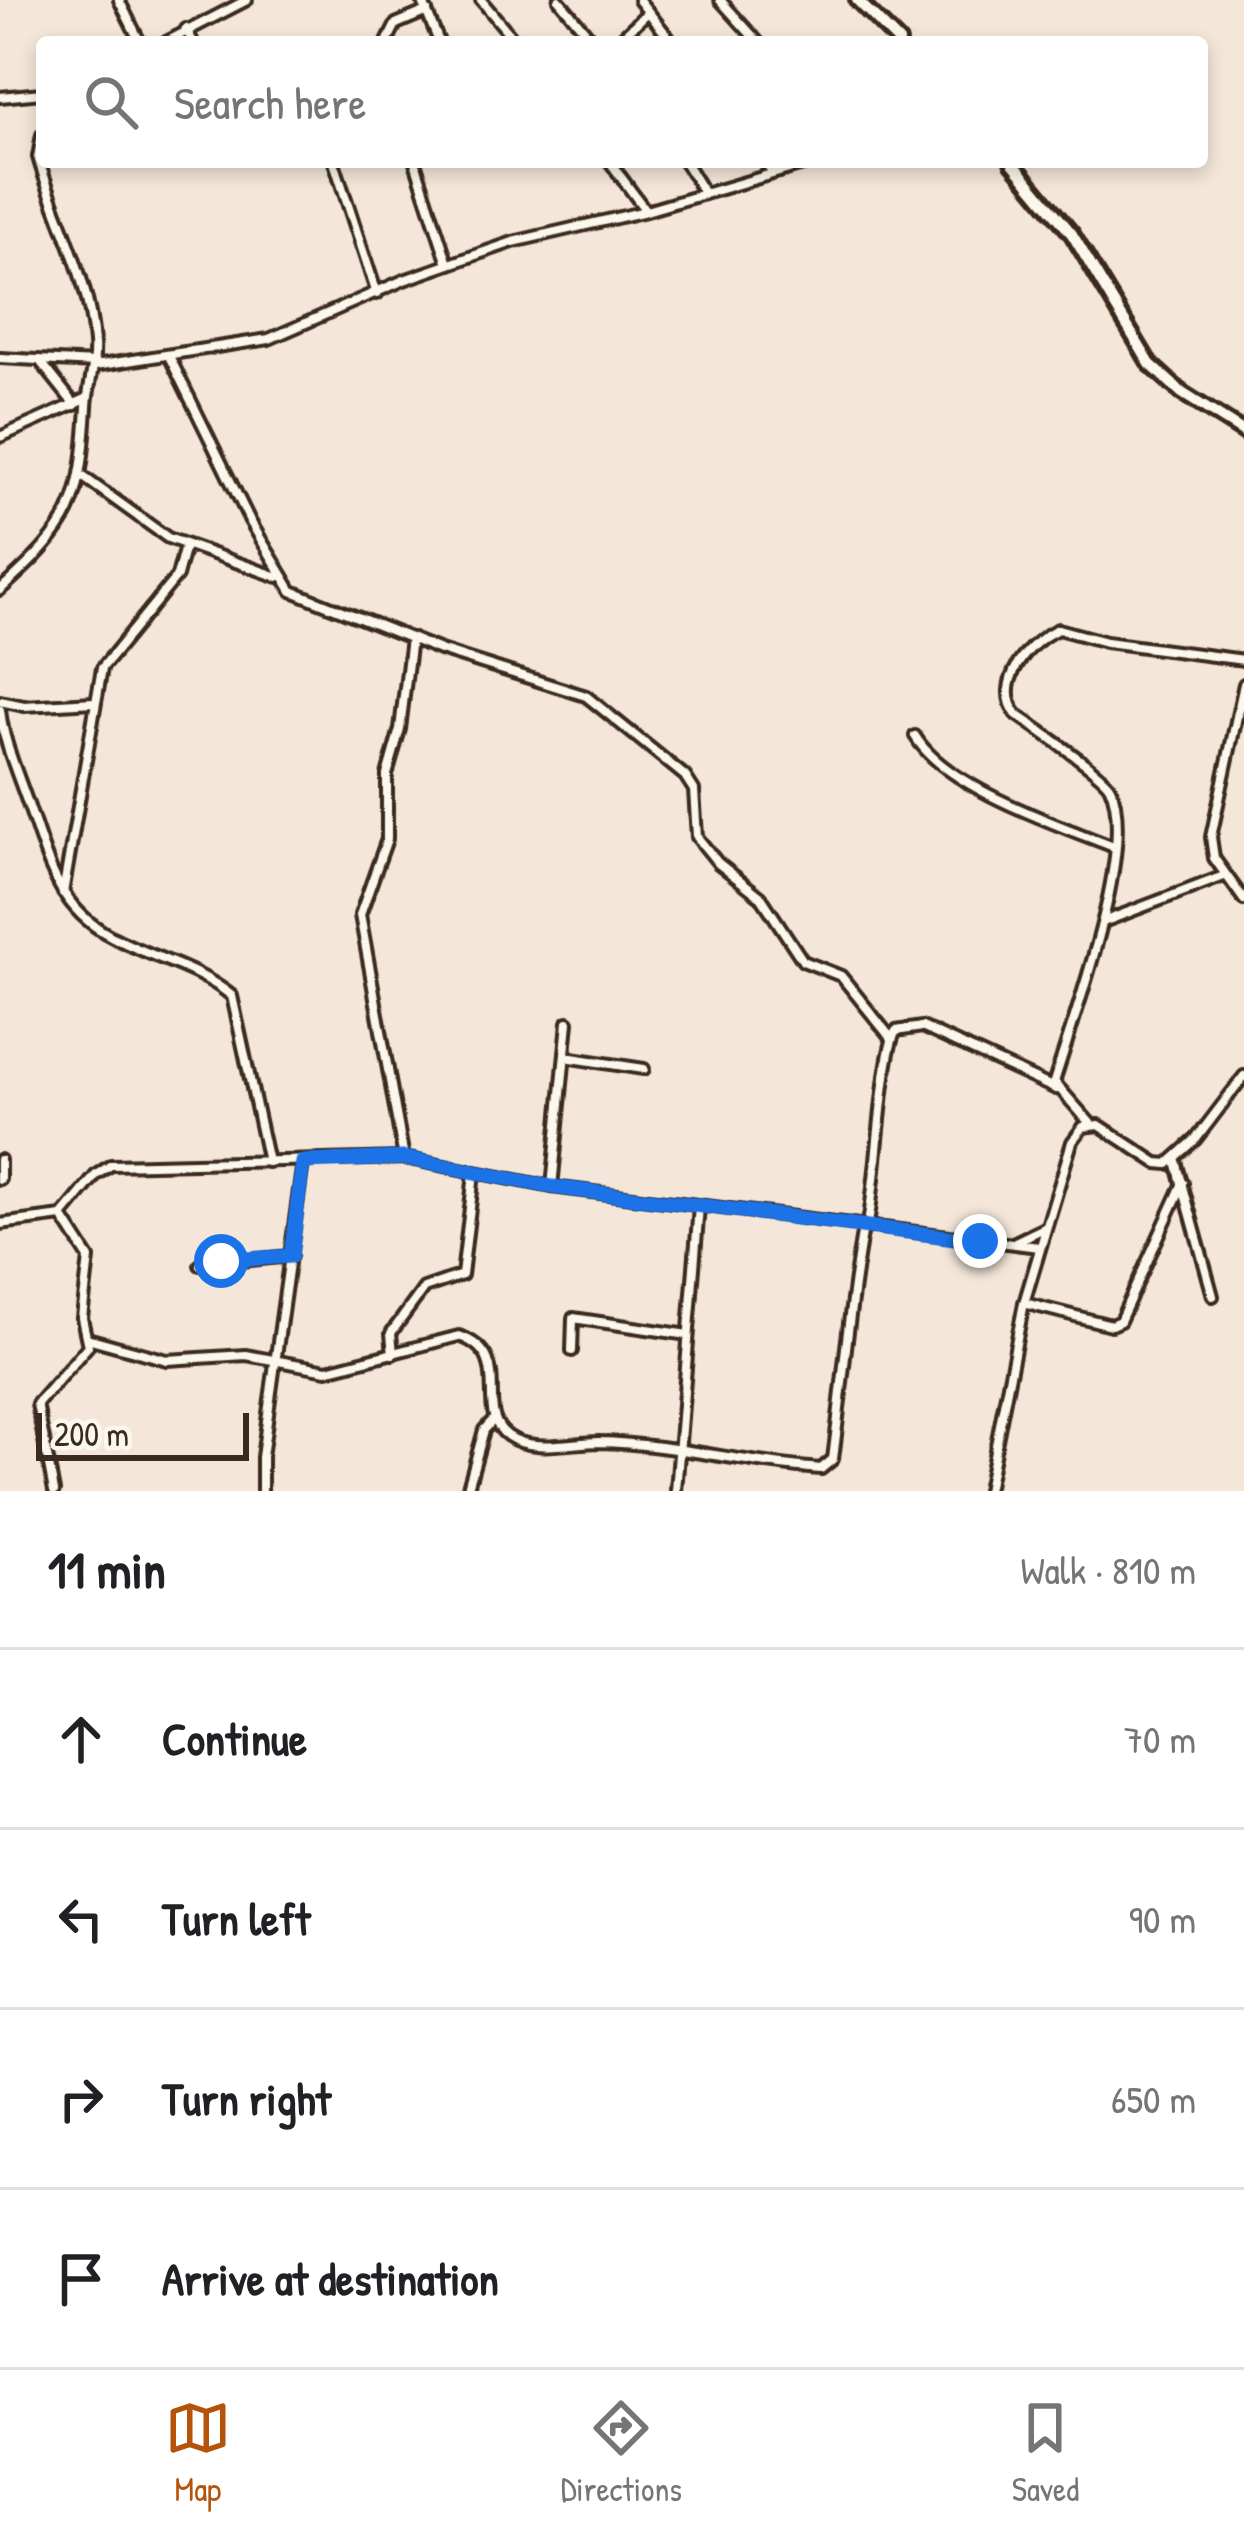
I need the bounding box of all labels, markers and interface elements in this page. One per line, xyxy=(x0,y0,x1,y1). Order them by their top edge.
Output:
search box xyxy=(36,36,1208,168)
icon: search xyxy=(78,69,144,135)
text: Search here xyxy=(174,72,366,133)
route end xyxy=(953,1214,1007,1268)
route start xyxy=(194,1234,248,1288)
scale bar xyxy=(36,1407,249,1460)
text: 200 m xyxy=(54,1412,129,1456)
text: 11 min xyxy=(48,1535,166,1604)
text: Walk · 810 m xyxy=(1020,1543,1196,1596)
icon: ahead xyxy=(48,1706,114,1772)
text: Continue xyxy=(162,1708,307,1769)
text: 70 m xyxy=(1124,1712,1196,1765)
icon: left xyxy=(48,1886,114,1952)
text: Turn left xyxy=(162,1888,311,1949)
text: 90 m xyxy=(1129,1892,1196,1945)
icon: right xyxy=(48,2066,114,2132)
text: Turn right xyxy=(162,2068,331,2129)
text: 650 m xyxy=(1111,2072,1196,2125)
icon: arrive xyxy=(48,2246,114,2312)
text: Arrive at destination xyxy=(162,2248,499,2309)
tab: Map xyxy=(165,2395,231,2511)
tab: Directions xyxy=(561,2395,682,2511)
tab: Saved xyxy=(1012,2395,1079,2511)

